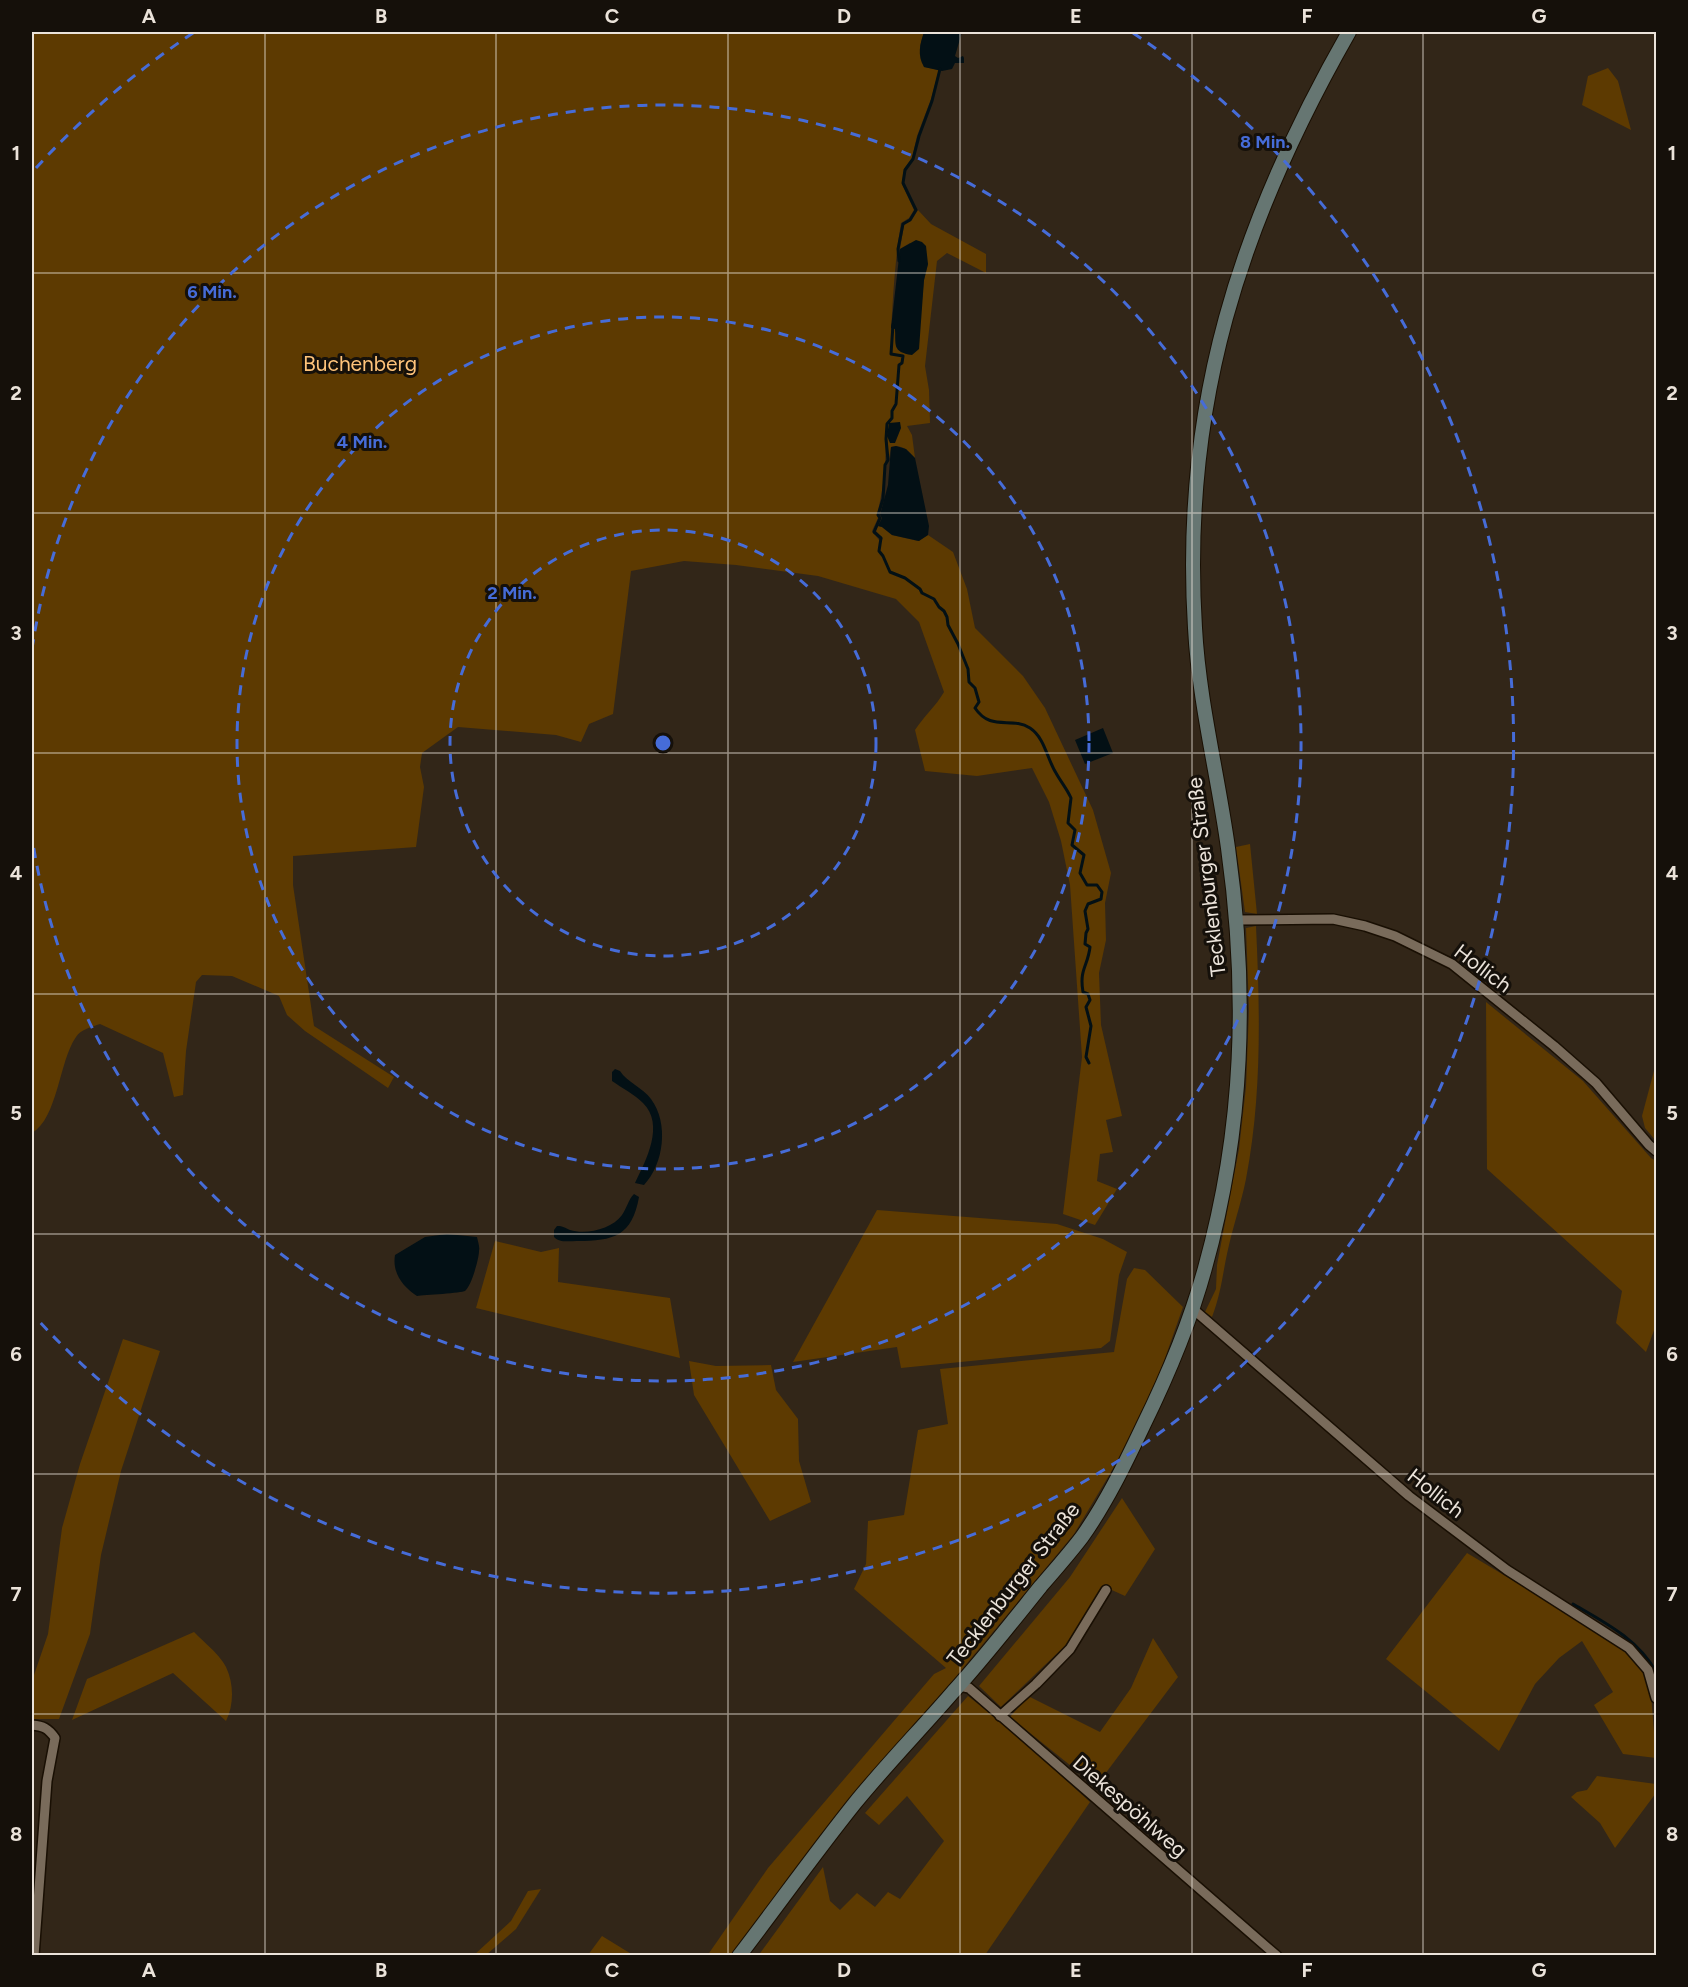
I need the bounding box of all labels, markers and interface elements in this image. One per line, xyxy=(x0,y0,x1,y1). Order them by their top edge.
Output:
text: A xyxy=(142,4,157,28)
text: B xyxy=(375,4,387,28)
text: C xyxy=(605,4,619,28)
text: D xyxy=(837,4,851,28)
text: E xyxy=(1070,4,1082,28)
text: F xyxy=(1301,4,1313,28)
text: G xyxy=(1532,4,1547,28)
text: 8 Min. xyxy=(1240,131,1290,153)
text: 1 xyxy=(12,141,20,165)
text: 1 xyxy=(1668,141,1676,165)
text: 6 Min. xyxy=(187,281,237,303)
park label: Buchenberg xyxy=(303,351,417,376)
text: 2 xyxy=(10,381,22,405)
text: 2 xyxy=(1666,381,1678,405)
text: 4 Min. xyxy=(337,431,387,453)
text: 2 Min. xyxy=(487,582,537,604)
text: 3 xyxy=(10,621,22,645)
text: 3 xyxy=(1666,621,1678,645)
centre of rings xyxy=(653,733,673,753)
street label: Tecklenburger Straße xyxy=(1181,776,1231,978)
text: 4 xyxy=(10,861,23,885)
text: 4 xyxy=(1666,861,1679,885)
street label: Hollich xyxy=(1449,938,1517,998)
text: 5 xyxy=(10,1101,22,1125)
text: 5 xyxy=(1666,1101,1678,1125)
text: 6 xyxy=(10,1342,22,1366)
text: 6 xyxy=(1666,1342,1678,1366)
street label: Hollich xyxy=(1403,1463,1469,1523)
street label: Tecklenburger Straße xyxy=(942,1497,1084,1671)
text: 7 xyxy=(10,1582,22,1606)
text: 7 xyxy=(1666,1582,1678,1606)
street label: Diekespöhlweg xyxy=(1068,1750,1192,1862)
text: 8 xyxy=(10,1822,22,1846)
text: 8 xyxy=(1666,1822,1678,1846)
text: A xyxy=(142,1958,157,1982)
text: B xyxy=(375,1958,387,1982)
text: C xyxy=(605,1958,619,1982)
text: D xyxy=(837,1958,851,1982)
text: E xyxy=(1070,1958,1082,1982)
text: F xyxy=(1301,1958,1313,1982)
text: G xyxy=(1532,1958,1547,1982)

